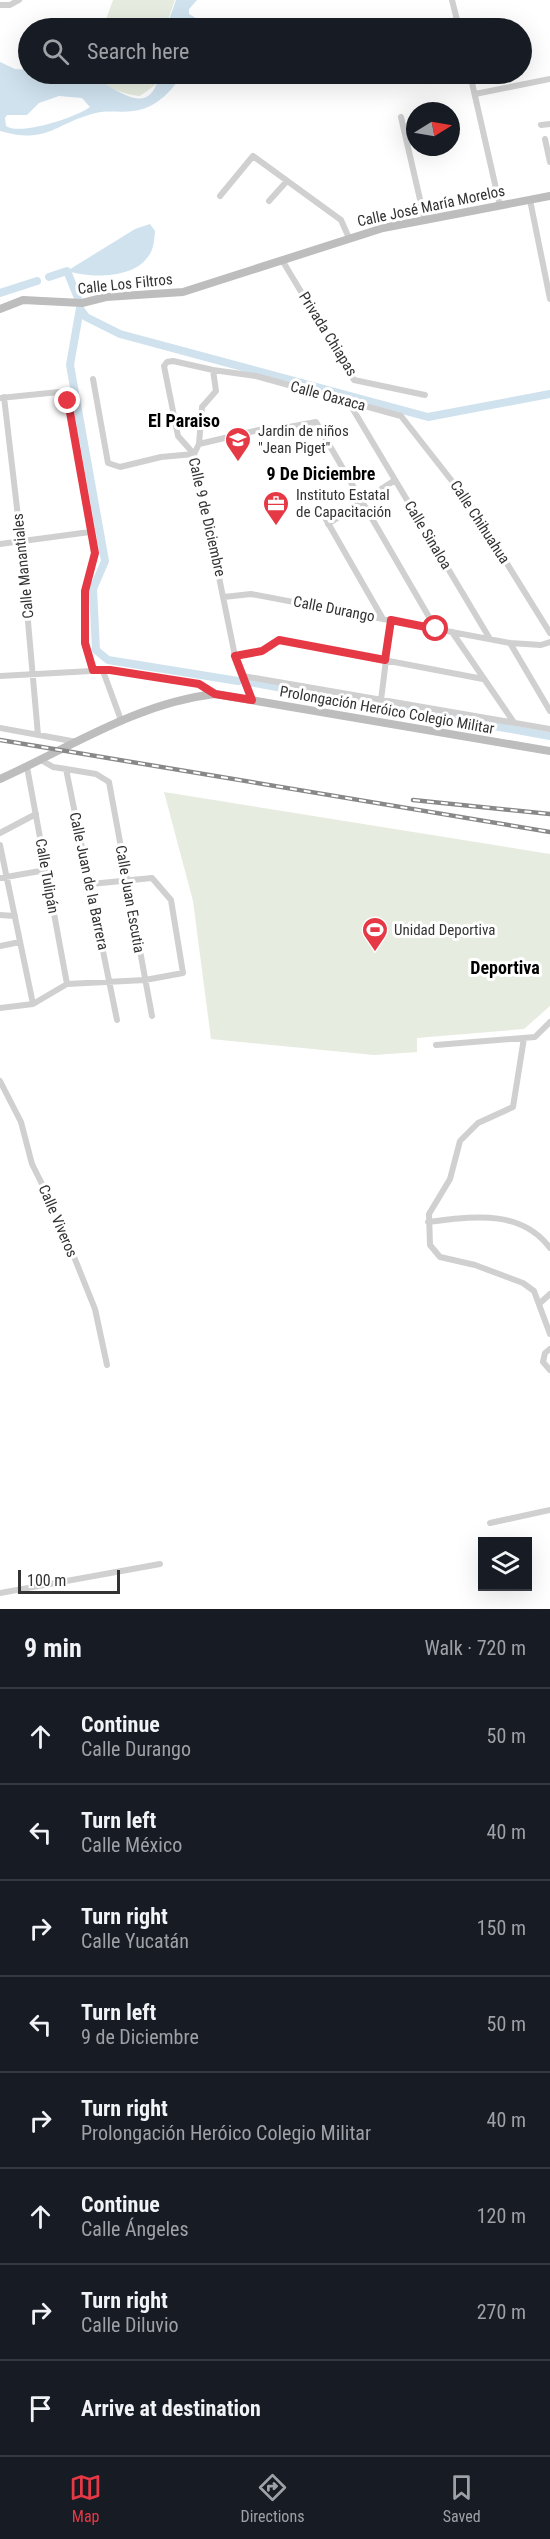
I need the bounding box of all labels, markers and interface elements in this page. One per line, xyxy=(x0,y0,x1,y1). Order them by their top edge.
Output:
search box xyxy=(18,18,532,84)
icon: search xyxy=(39,35,72,68)
text: Search here xyxy=(87,39,189,64)
north arrow xyxy=(406,102,460,156)
street label: Calle José María Morelos xyxy=(356,182,507,230)
street label: Calle Los Filtros xyxy=(77,270,173,298)
street label: Privada Chiapas xyxy=(295,289,361,379)
street label: Calle Oaxaca xyxy=(288,377,368,415)
route end xyxy=(54,387,80,413)
district label: El Paraiso xyxy=(148,410,220,431)
place label: Jardin de niños "Jean Piget" xyxy=(258,422,349,457)
school or university icon: Jardin de niños "Jean Piget" xyxy=(223,425,253,463)
street label: Calle 9 de Diciembre xyxy=(185,456,229,578)
district label: 9 De Diciembre xyxy=(267,463,376,484)
street label: Calle Chihuahua xyxy=(446,477,514,567)
place label: Instituto Estatal de Capacitación xyxy=(296,486,391,521)
office icon: Instituto Estatal de Capacitación xyxy=(261,489,291,527)
street label: Calle Sinaloa xyxy=(400,497,456,573)
street label: Calle Manantiales xyxy=(9,512,37,619)
street label: Calle Durango xyxy=(292,592,376,626)
route start xyxy=(422,615,448,641)
street label: Prolongación Heróico Colegio Militar xyxy=(278,682,496,738)
street label: Calle Juan de la Barrera xyxy=(66,811,112,951)
street label: Calle Tulipán xyxy=(32,837,62,915)
street label: Calle Juan Escutia xyxy=(112,844,148,954)
sports icon: Unidad Deportiva xyxy=(360,915,390,953)
place label: Unidad Deportiva xyxy=(394,921,495,939)
district label: Deportiva xyxy=(470,957,540,978)
street label: Calle Viveros xyxy=(35,1182,81,1260)
map controls xyxy=(478,1537,532,1591)
button: layers xyxy=(478,1537,532,1591)
scale bar xyxy=(18,1567,120,1594)
text: 100 m xyxy=(27,1571,66,1590)
text: 9 min xyxy=(24,1633,82,1663)
text: Walk · 720 m xyxy=(425,1636,526,1660)
text: Continue xyxy=(81,1712,160,1737)
icon: ahead xyxy=(24,1720,57,1753)
text: 50 m xyxy=(487,1724,526,1748)
text: Calle Durango xyxy=(81,1737,191,1761)
text: Turn left xyxy=(81,1808,156,1833)
icon: left xyxy=(24,1816,57,1849)
text: 40 m xyxy=(487,1820,526,1844)
text: Calle México xyxy=(81,1833,182,1857)
text: Turn right xyxy=(81,1904,168,1929)
icon: right xyxy=(24,1912,57,1945)
text: 150 m xyxy=(477,1916,526,1940)
text: Calle Yucatán xyxy=(81,1929,189,1953)
text: Turn left xyxy=(81,2000,156,2025)
icon: left xyxy=(24,2008,57,2041)
text: 50 m xyxy=(487,2012,526,2036)
text: 9 de Diciembre xyxy=(81,2025,199,2049)
text: Turn right xyxy=(81,2096,168,2121)
icon: right xyxy=(24,2104,57,2137)
text: 40 m xyxy=(487,2108,526,2132)
text: Prolongación Heróico Colegio Militar xyxy=(81,2121,371,2145)
text: Continue xyxy=(81,2192,160,2217)
icon: ahead xyxy=(24,2200,57,2233)
text: 120 m xyxy=(477,2204,526,2228)
text: Calle Ángeles xyxy=(81,2217,189,2241)
text: Turn right xyxy=(81,2288,168,2313)
icon: right xyxy=(24,2296,57,2329)
text: 270 m xyxy=(477,2300,526,2324)
text: Calle Diluvio xyxy=(81,2313,179,2337)
icon: arrive xyxy=(24,2392,57,2425)
text: Arrive at destination xyxy=(81,2396,261,2421)
tab: Map xyxy=(69,2471,102,2526)
tab: Directions xyxy=(241,2471,304,2526)
tab: Saved xyxy=(443,2471,481,2526)

